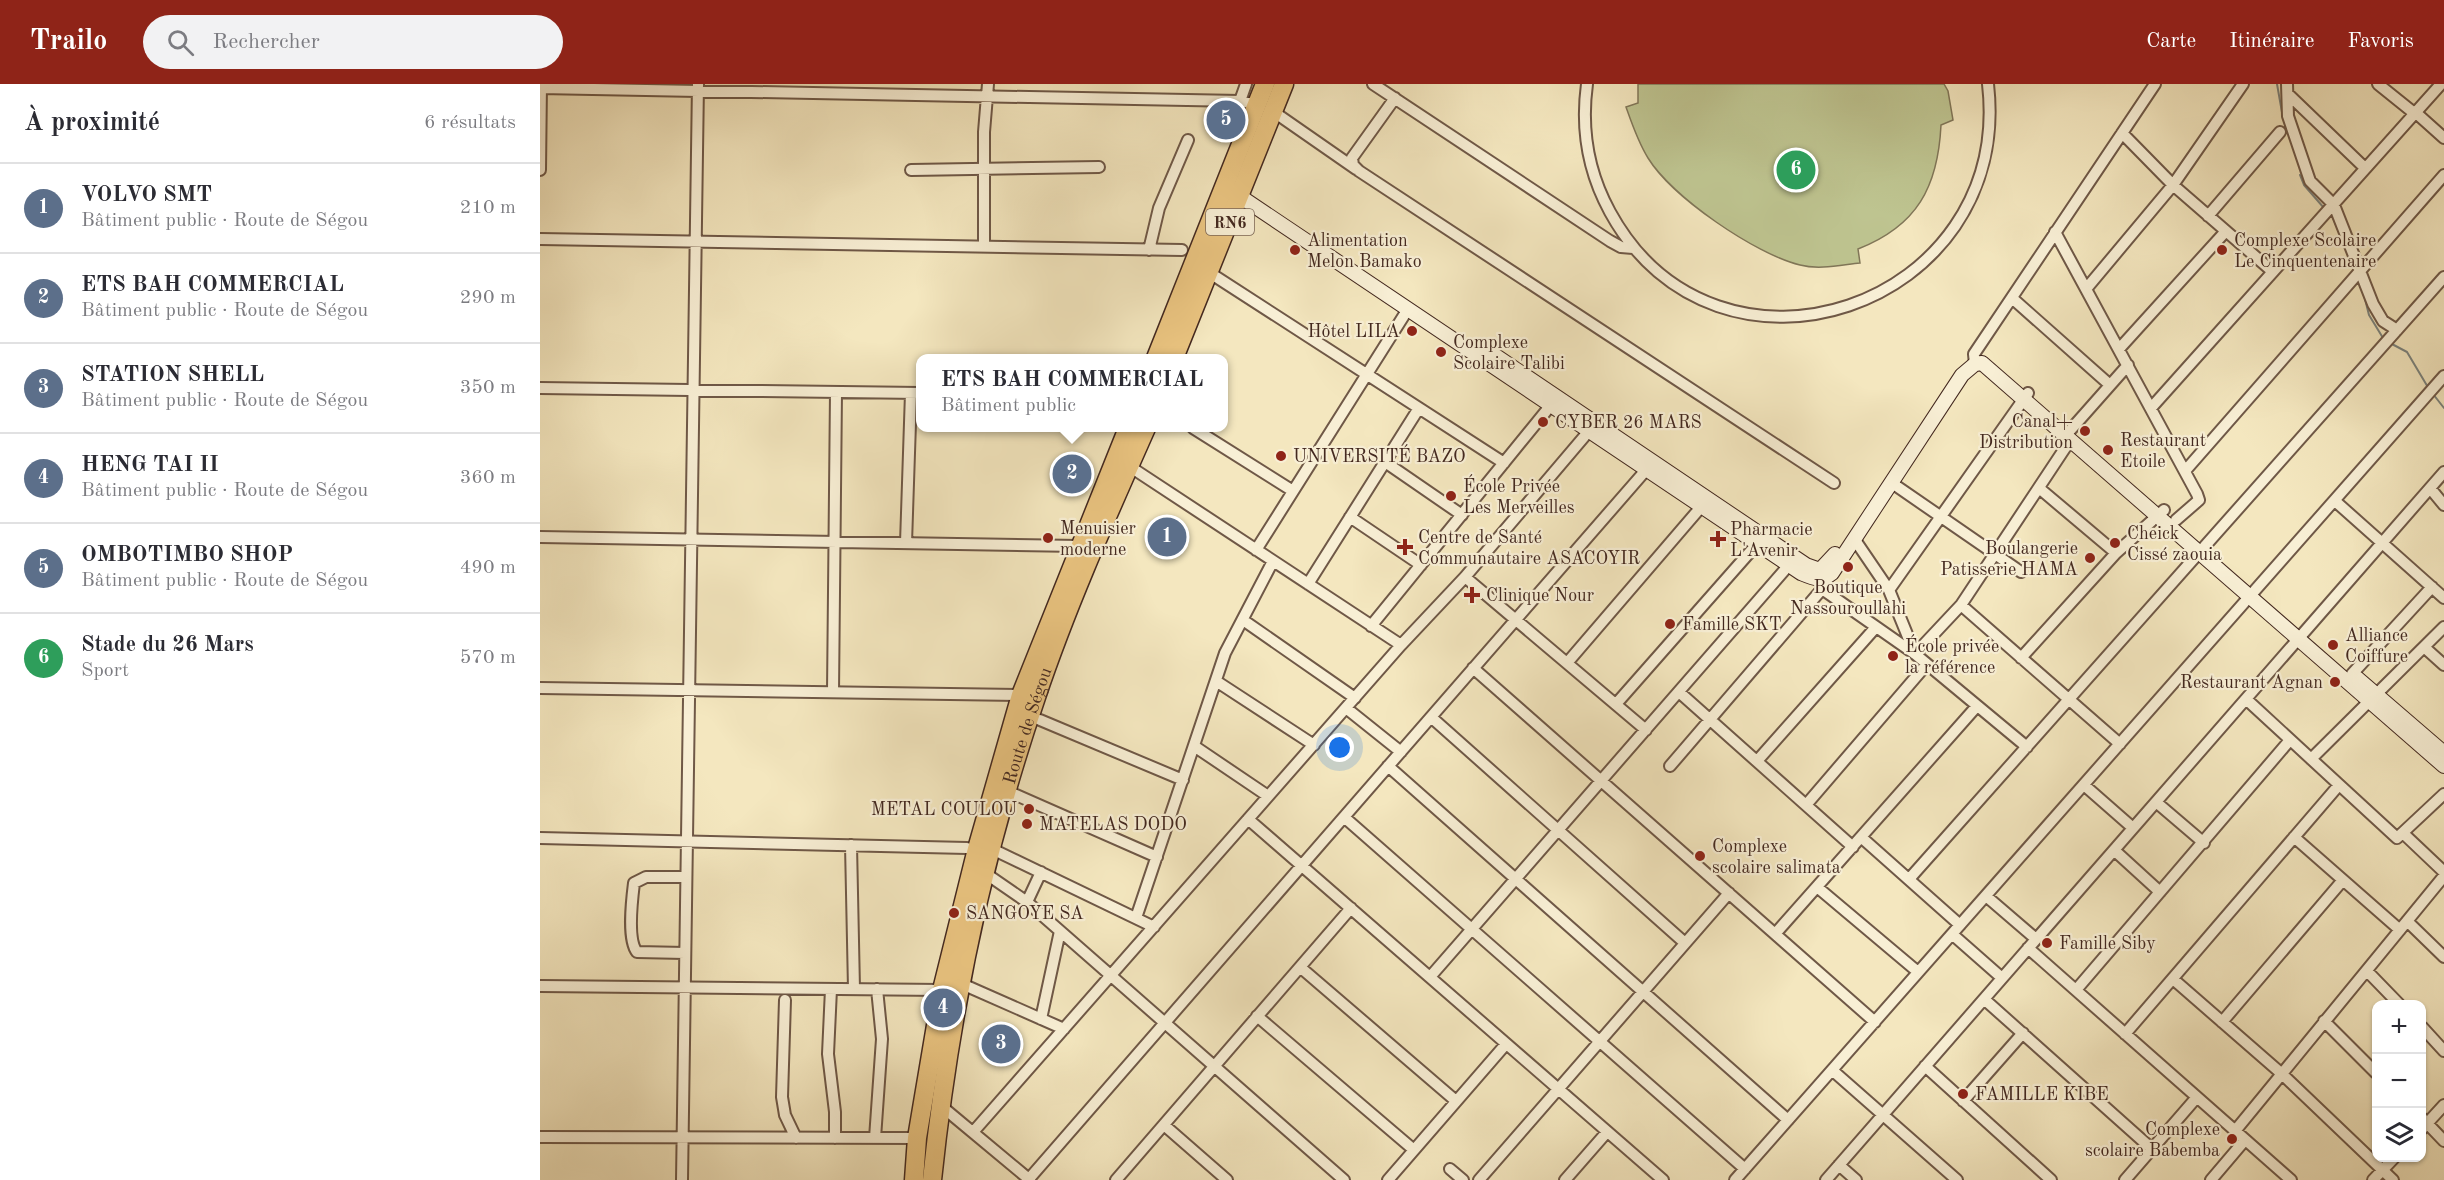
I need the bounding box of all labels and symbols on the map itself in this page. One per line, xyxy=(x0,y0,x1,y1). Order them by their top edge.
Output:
pin: 5 xyxy=(1206,98,1246,142)
pin: 6 xyxy=(1776,148,1816,193)
road number: RN6 xyxy=(1206,209,1254,235)
place label: Alimentation Melon Bamako xyxy=(1307,232,1422,271)
place label: Complexe Scolaire Le Cinquentenaire xyxy=(2234,232,2376,271)
marker: Alimentation Melon Bamako xyxy=(1288,243,1302,257)
marker: Complexe Scolaire Le Cinquentenaire xyxy=(2215,243,2229,257)
place label: Hôtel LILA xyxy=(1307,323,1400,341)
marker: Hôtel LILA xyxy=(1405,324,1419,338)
place label: Complexe Scolaire Talibi xyxy=(1453,334,1565,373)
marker: Complexe Scolaire Talibi xyxy=(1434,345,1448,359)
place label: Canal+ Distribution xyxy=(1979,413,2073,452)
place label: CYBER 26 MARS xyxy=(1555,414,1702,432)
marker: CYBER 26 MARS xyxy=(1536,415,1550,429)
marker: Canal+ Distribution xyxy=(2078,424,2092,438)
place label: Restaurant Etoile xyxy=(2120,432,2206,471)
marker: Restaurant Etoile xyxy=(2101,443,2115,457)
place label: UNIVERSITÉ BAZO xyxy=(1293,444,1466,466)
marker: UNIVERSITÉ BAZO xyxy=(1274,449,1288,463)
pin: 2 xyxy=(1052,452,1092,496)
place label: École Privée Les Merveilles xyxy=(1463,474,1575,517)
marker: École Privée Les Merveilles xyxy=(1444,489,1458,503)
pin: 1 xyxy=(1148,514,1186,560)
place label: Menuisier moderne xyxy=(1060,520,1137,559)
place label: Pharmacie L'Avenir xyxy=(1730,521,1812,560)
place label: Cheick Cissé zaouia xyxy=(2127,525,2222,564)
place label: Centre de Santé Communautaire ASACOYIR xyxy=(1418,529,1640,568)
marker: Menuisier moderne xyxy=(1041,531,1055,545)
marker: Pharmacie L'Avenir xyxy=(1711,532,1725,546)
marker: Cheick Cissé zaouia xyxy=(2108,536,2122,550)
marker: Centre de Santé Communautaire ASACOYIR xyxy=(1396,538,1414,556)
place label: Boulangerie Patisserie HAMA xyxy=(1940,540,2078,579)
marker: Boulangerie Patisserie HAMA xyxy=(2083,551,2097,565)
marker: Boutique Nassouroullahi xyxy=(1841,560,1855,574)
place label: Boutique Nassouroullahi xyxy=(1790,579,1906,618)
marker: Clinique Nour xyxy=(1463,586,1481,604)
place label: Clinique Nour xyxy=(1486,587,1595,605)
place label: Famille SKT xyxy=(1682,616,1782,634)
marker: Famille SKT xyxy=(1663,617,1677,631)
place label: Alliance Coiffure xyxy=(2345,627,2408,666)
place label: École privée la référence xyxy=(1905,634,1999,677)
marker: Alliance Coiffure xyxy=(2326,638,2340,652)
marker: École privée la référence xyxy=(1886,649,1900,663)
street label: Route de Ségou xyxy=(1001,665,1056,786)
place label: Restaurant Agnan xyxy=(2180,674,2323,692)
marker: Restaurant Agnan xyxy=(2328,675,2342,689)
your location xyxy=(1325,733,1354,762)
place label: METAL COULOU xyxy=(871,801,1017,819)
marker: METAL COULOU xyxy=(1022,802,1036,816)
place label: MATELAS DODO xyxy=(1039,816,1187,834)
marker: MATELAS DODO xyxy=(1020,817,1034,831)
place label: Complexe scolaire salimata xyxy=(1712,838,1841,877)
marker: Complexe scolaire salimata xyxy=(1693,849,1707,863)
place label: SANGOYE SA xyxy=(966,905,1084,923)
marker: SANGOYE SA xyxy=(947,906,961,920)
place label: Famille Siby xyxy=(2059,935,2156,953)
marker: Famille Siby xyxy=(2040,936,2054,950)
pin: 4 xyxy=(924,986,962,1030)
pin: 3 xyxy=(982,1022,1020,1066)
place label: FAMILLE KIBE xyxy=(1975,1086,2109,1104)
marker: FAMILLE KIBE xyxy=(1956,1087,1970,1101)
place label: Complexe scolaire Babemba xyxy=(2085,1121,2220,1160)
marker: Complexe scolaire Babemba xyxy=(2225,1132,2239,1146)

